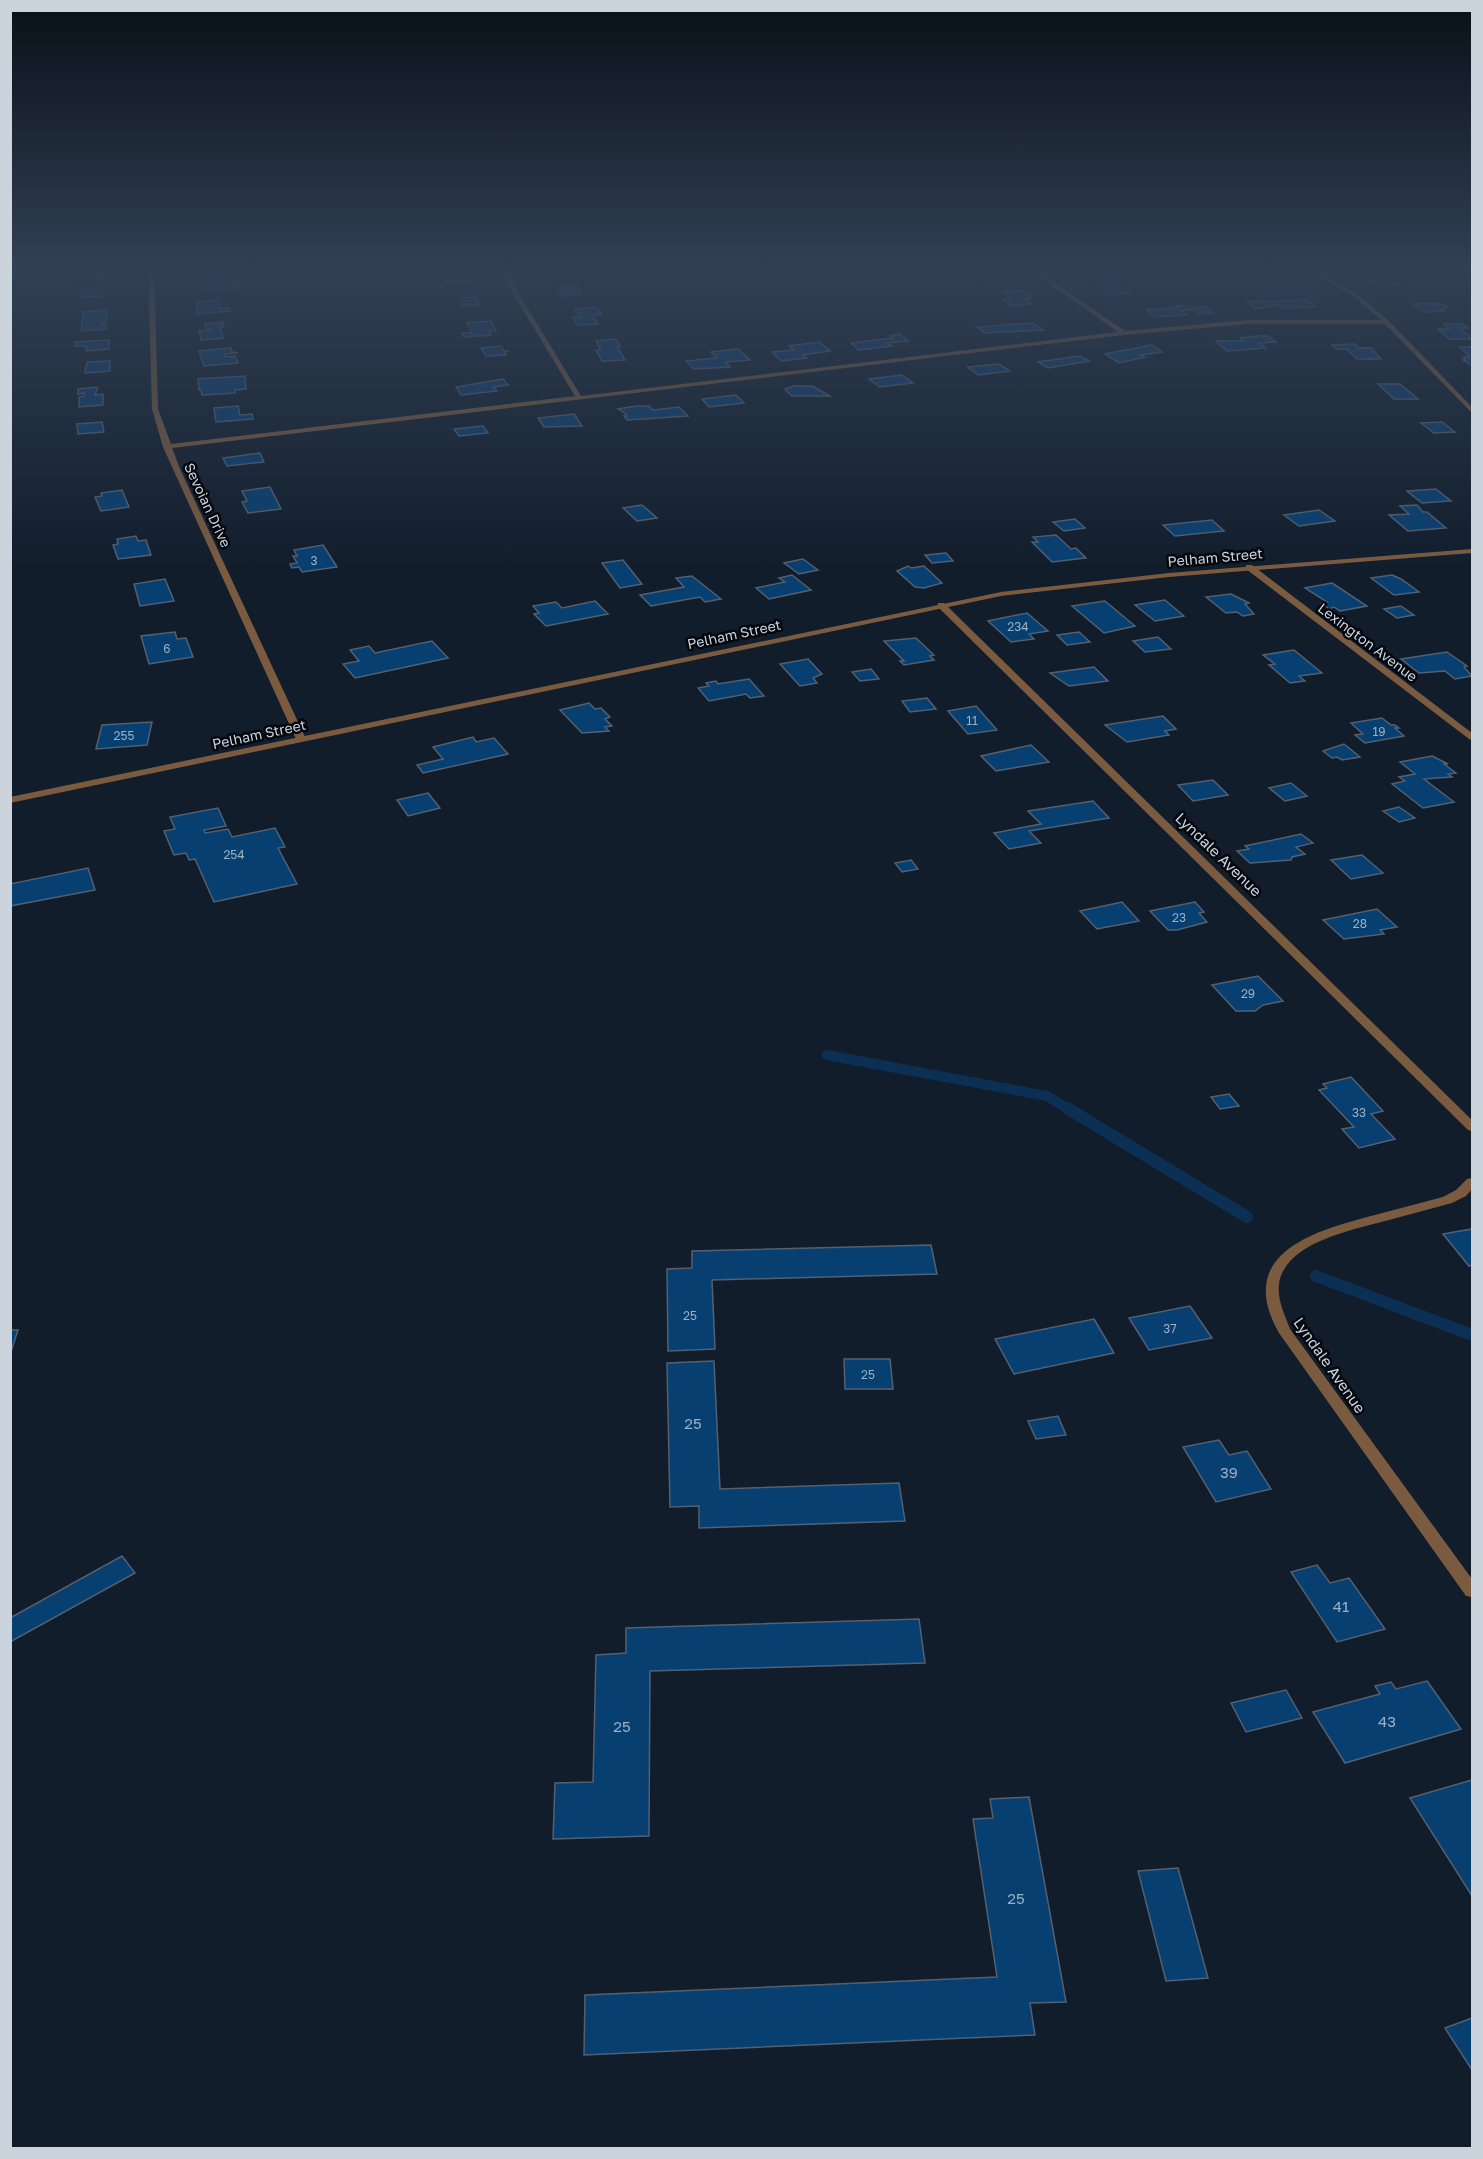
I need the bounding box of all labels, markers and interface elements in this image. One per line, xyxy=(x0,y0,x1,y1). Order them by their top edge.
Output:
street label: Sevoian Drive xyxy=(181,460,235,550)
street label: Pelham Street xyxy=(1167,544,1263,570)
house number: 3 xyxy=(310,553,318,568)
street label: Lexington Avenue xyxy=(1315,599,1421,685)
street label: Pelham Street xyxy=(686,616,782,652)
house number: 234 xyxy=(1007,619,1029,634)
house number: 6 xyxy=(163,641,171,656)
house number: 11 xyxy=(966,713,978,728)
street label: Pelham Street xyxy=(211,716,307,752)
house number: 19 xyxy=(1372,724,1386,739)
house number: 255 xyxy=(114,728,134,743)
street label: Lyndale Avenue xyxy=(1172,808,1266,900)
house number: 254 xyxy=(223,847,245,862)
house number: 23 xyxy=(1172,910,1186,925)
house number: 28 xyxy=(1353,916,1367,931)
house number: 29 xyxy=(1241,986,1255,1001)
house number: 33 xyxy=(1352,1105,1366,1120)
house number: 25 xyxy=(683,1308,697,1323)
street label: Lyndale Avenue xyxy=(1290,1314,1370,1417)
house number: 37 xyxy=(1163,1321,1177,1336)
house number: 25 xyxy=(861,1367,875,1382)
house number: 25 xyxy=(684,1414,702,1432)
house number: 39 xyxy=(1220,1463,1238,1481)
house number: 41 xyxy=(1333,1597,1349,1615)
house number: 43 xyxy=(1378,1712,1396,1730)
house number: 25 xyxy=(613,1717,631,1735)
house number: 25 xyxy=(1007,1889,1025,1907)

